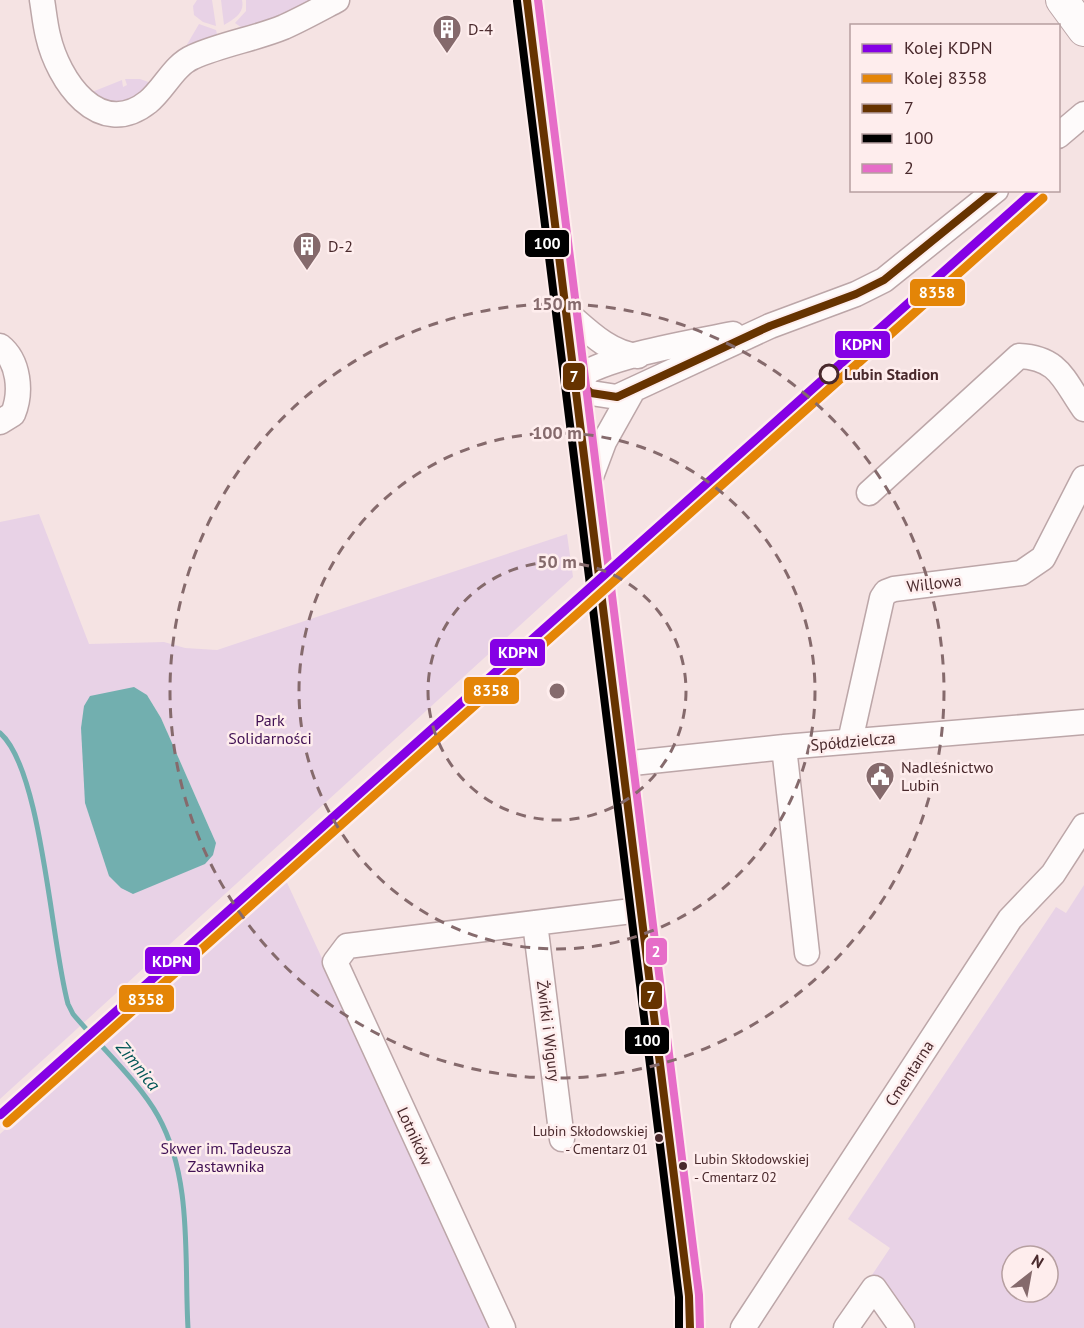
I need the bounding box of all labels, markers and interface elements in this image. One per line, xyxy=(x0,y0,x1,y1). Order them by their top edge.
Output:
building icon: D-4 xyxy=(431,13,463,55)
place label: D-4 xyxy=(468,19,493,39)
legend xyxy=(850,24,1060,192)
text: Kolej KDPN xyxy=(904,36,993,59)
text: Kolej 8358 xyxy=(904,66,987,89)
text: 7 xyxy=(904,96,914,119)
text: 100 xyxy=(904,126,934,149)
text: 2 xyxy=(904,156,914,179)
line badge: 100 xyxy=(524,229,570,258)
building icon: D-2 xyxy=(291,230,323,272)
text: 100 xyxy=(533,233,561,253)
place label: D-2 xyxy=(328,236,353,256)
line badge: 8358 xyxy=(909,278,966,307)
text: 8358 xyxy=(919,282,955,302)
text: 150 m xyxy=(532,292,582,315)
line badge: KDPN xyxy=(834,330,891,359)
text: KDPN xyxy=(842,334,882,354)
line badge: 7 xyxy=(562,362,586,391)
marker: Lubin Stadion xyxy=(819,364,839,384)
place label: Lubin Stadion xyxy=(844,364,939,384)
text: 7 xyxy=(569,366,579,386)
text: 100 m xyxy=(532,421,582,444)
text: 50 m xyxy=(537,550,577,573)
street label: Willowa xyxy=(905,570,963,596)
line badge: KDPN xyxy=(489,638,546,667)
text: KDPN xyxy=(498,642,538,662)
line badge: 8358 xyxy=(463,676,520,705)
text: 8358 xyxy=(473,680,509,700)
centre of rings xyxy=(547,681,567,701)
park label: Park Solidarności xyxy=(228,710,312,748)
street label: Spółdzielcza xyxy=(810,727,896,755)
place label: Nadleśnictwo Lubin xyxy=(901,757,994,795)
public building icon: Nadleśnictwo Lubin xyxy=(864,760,896,802)
line badge: 2 xyxy=(645,937,668,966)
text: 2 xyxy=(651,941,661,961)
line badge: KDPN xyxy=(144,946,201,975)
text: KDPN xyxy=(152,951,192,971)
street label: Żwirki i Wigury xyxy=(533,979,565,1083)
line badge: 7 xyxy=(640,981,663,1010)
line badge: 8358 xyxy=(118,984,175,1013)
text: 7 xyxy=(646,986,656,1006)
text: 8358 xyxy=(128,989,164,1009)
line badge: 100 xyxy=(624,1026,670,1055)
text: 100 xyxy=(633,1030,661,1050)
water label: Zimnica xyxy=(111,1035,166,1095)
street label: Cmentarna xyxy=(880,1036,938,1110)
street label: Lotników xyxy=(393,1104,437,1169)
place label: Lubin Skłodowskiej - Cmentarz 01 xyxy=(533,1122,648,1158)
marker: Lubin Skłodowskiej - Cmentarz 01 xyxy=(653,1132,665,1144)
park label: Skwer im. Tadeusza Zastawnika xyxy=(160,1138,292,1176)
place label: Lubin Skłodowskiej - Cmentarz 02 xyxy=(694,1150,809,1186)
marker: Lubin Skłodowskiej - Cmentarz 02 xyxy=(677,1160,689,1172)
north arrow xyxy=(1000,1244,1060,1304)
text: N xyxy=(1028,1250,1047,1272)

